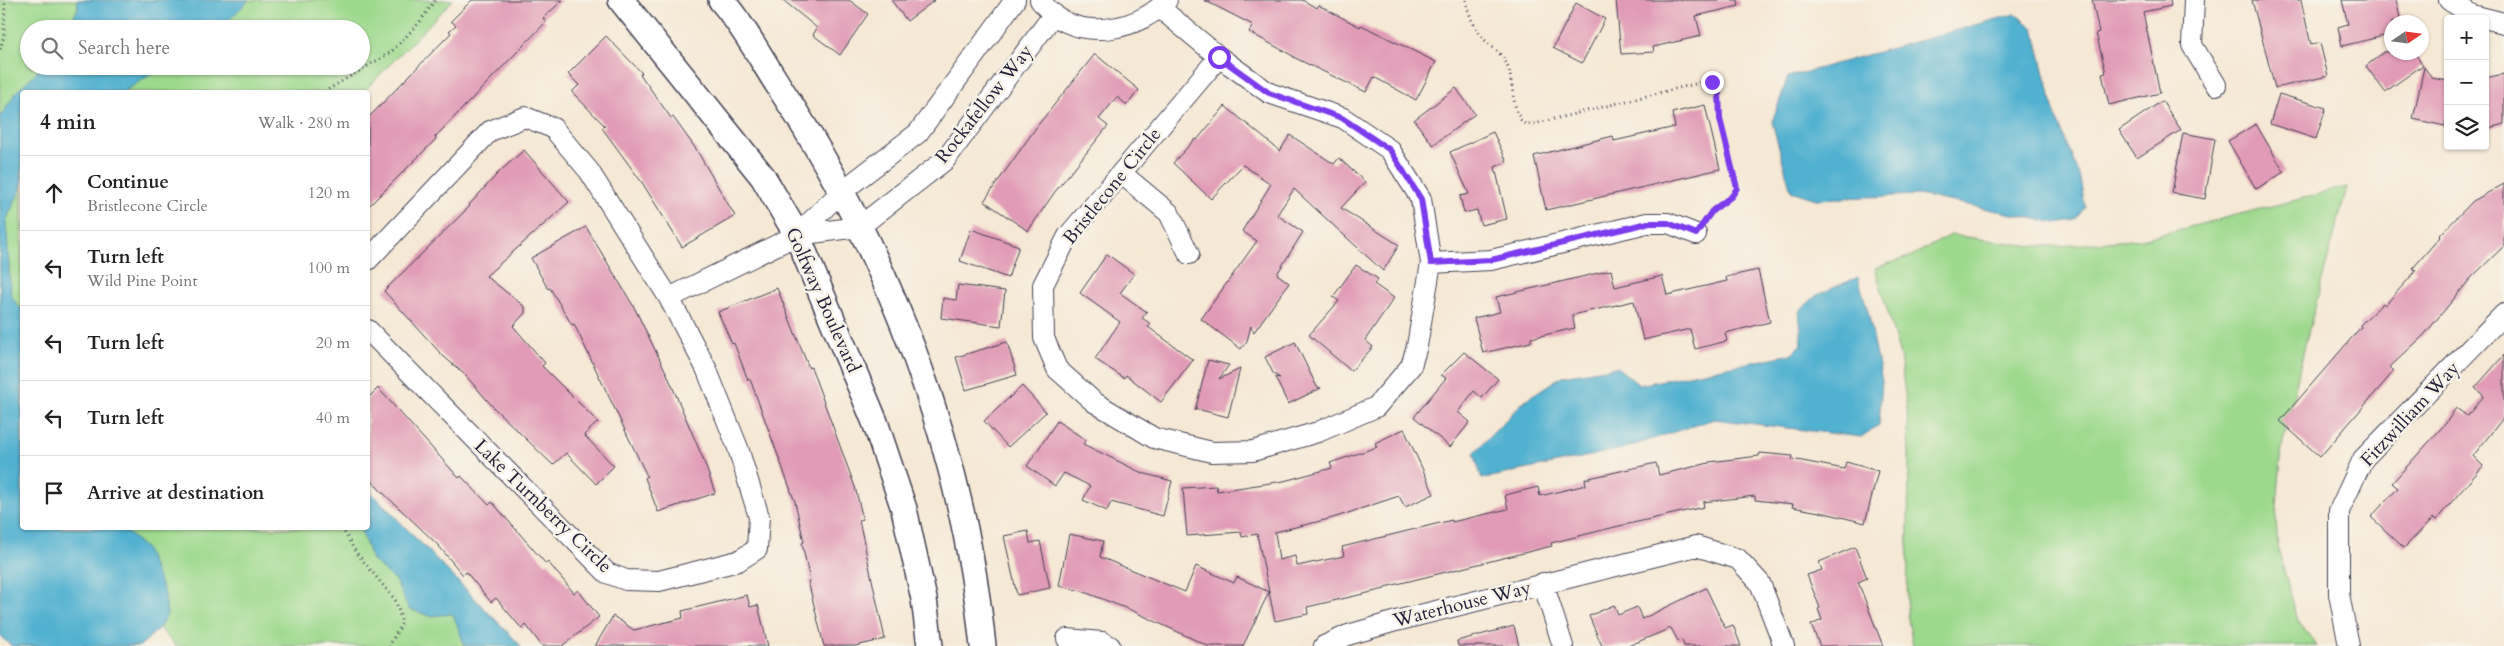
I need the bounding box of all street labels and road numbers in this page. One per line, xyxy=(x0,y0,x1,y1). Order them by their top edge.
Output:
street label: Rockafellow Way xyxy=(929,39,1039,169)
street label: Bristlecone Circle xyxy=(1057,122,1167,250)
street label: Golfway Boulevard xyxy=(779,223,867,377)
street label: Fitzwilliam Way xyxy=(2355,356,2465,472)
street label: Lake Turnberry Circle xyxy=(468,433,618,579)
street label: Waterhouse Way xyxy=(1389,574,1534,634)

